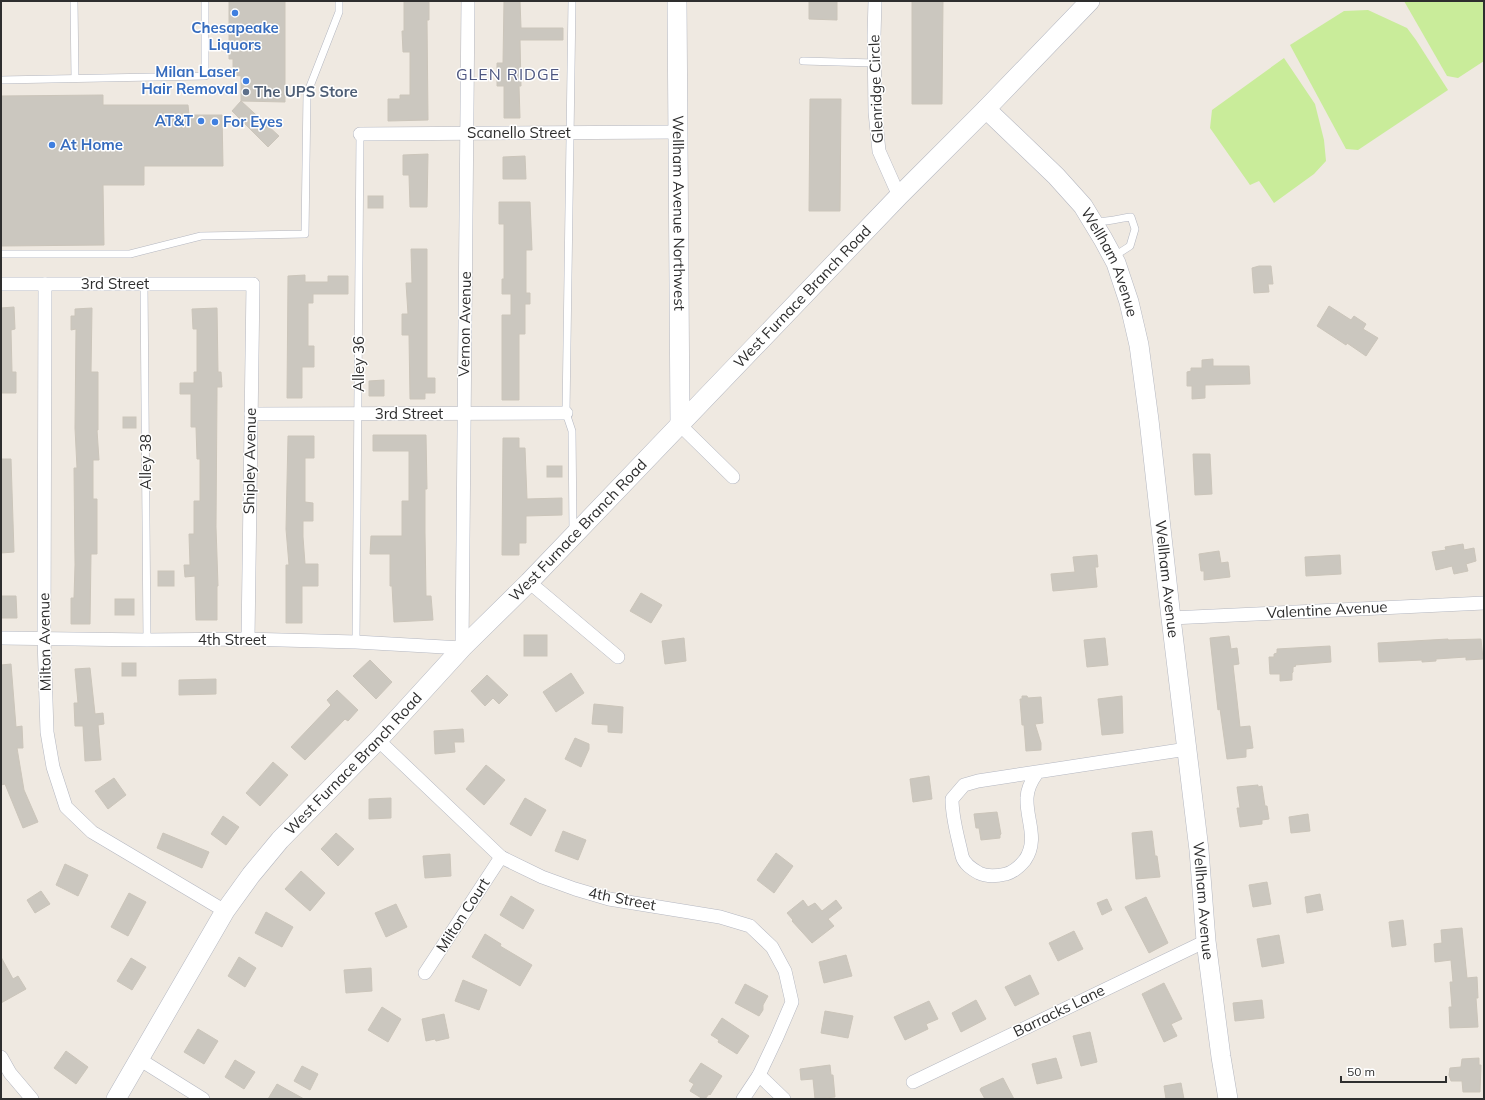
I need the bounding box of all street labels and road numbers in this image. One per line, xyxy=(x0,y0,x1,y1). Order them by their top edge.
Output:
street label: Glenridge Circle xyxy=(864,34,887,144)
street label: Wellham Avenue Northwest xyxy=(669,115,689,311)
street label: Scanello Street xyxy=(467,123,571,142)
street label: Wellham Avenue xyxy=(1077,204,1142,319)
street label: West Furnace Branch Road xyxy=(729,221,875,372)
street label: Vernon Avenue xyxy=(454,271,475,377)
street label: 3rd Street xyxy=(81,274,149,293)
street label: Alley 36 xyxy=(349,336,368,392)
street label: 3rd Street xyxy=(375,404,443,423)
street label: Shipley Avenue xyxy=(239,408,260,514)
street label: Alley 38 xyxy=(136,434,155,490)
street label: West Furnace Branch Road xyxy=(505,455,651,605)
street label: Wellham Avenue xyxy=(1151,519,1183,639)
street label: Milton Avenue xyxy=(34,592,55,692)
street label: Valentine Avenue xyxy=(1266,597,1388,622)
street label: 4th Street xyxy=(198,630,266,649)
street label: West Furnace Branch Road xyxy=(280,688,426,839)
street label: Wellham Avenue xyxy=(1189,841,1218,961)
street label: Milton Court xyxy=(432,874,494,955)
street label: 4th Street xyxy=(587,883,657,914)
street label: Barracks Lane xyxy=(1010,980,1108,1041)

